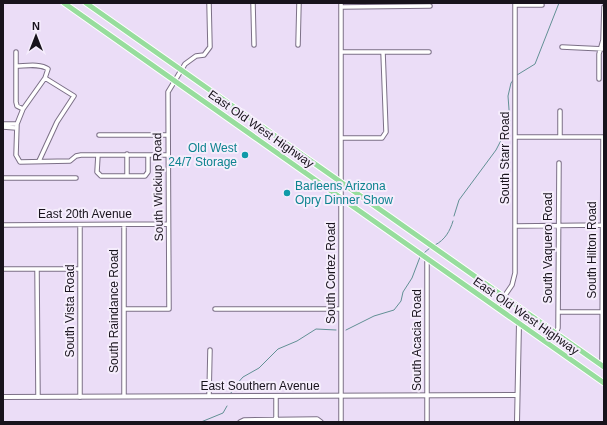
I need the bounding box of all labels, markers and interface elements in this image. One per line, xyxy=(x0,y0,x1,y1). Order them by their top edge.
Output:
north arrow xyxy=(16,16,56,56)
text: N xyxy=(32,20,40,32)
street label: East Old West Highway xyxy=(205,87,317,171)
street label: South Starr Road xyxy=(498,112,512,204)
street label: South Wickiup Road xyxy=(150,133,166,241)
place label: Old West 24/7 Storage xyxy=(168,141,238,169)
marker: Old West 24/7 Storage xyxy=(240,150,250,160)
place label: Barleens Arizona Opry Dinner Show xyxy=(295,179,393,207)
marker: Barleens Arizona Opry Dinner Show xyxy=(282,188,292,198)
street label: South Vaquero Road xyxy=(541,192,555,304)
street label: South Hilton Road xyxy=(585,201,599,299)
street label: East 20th Avenue xyxy=(38,207,132,221)
street label: South Cortez Road xyxy=(324,222,338,324)
street label: South Raindance Road xyxy=(107,249,121,373)
street label: South Vista Road xyxy=(63,264,77,358)
street label: East Old West Highway xyxy=(470,274,582,358)
street label: South Acacia Road xyxy=(410,289,424,391)
street label: East Southern Avenue xyxy=(200,379,320,393)

